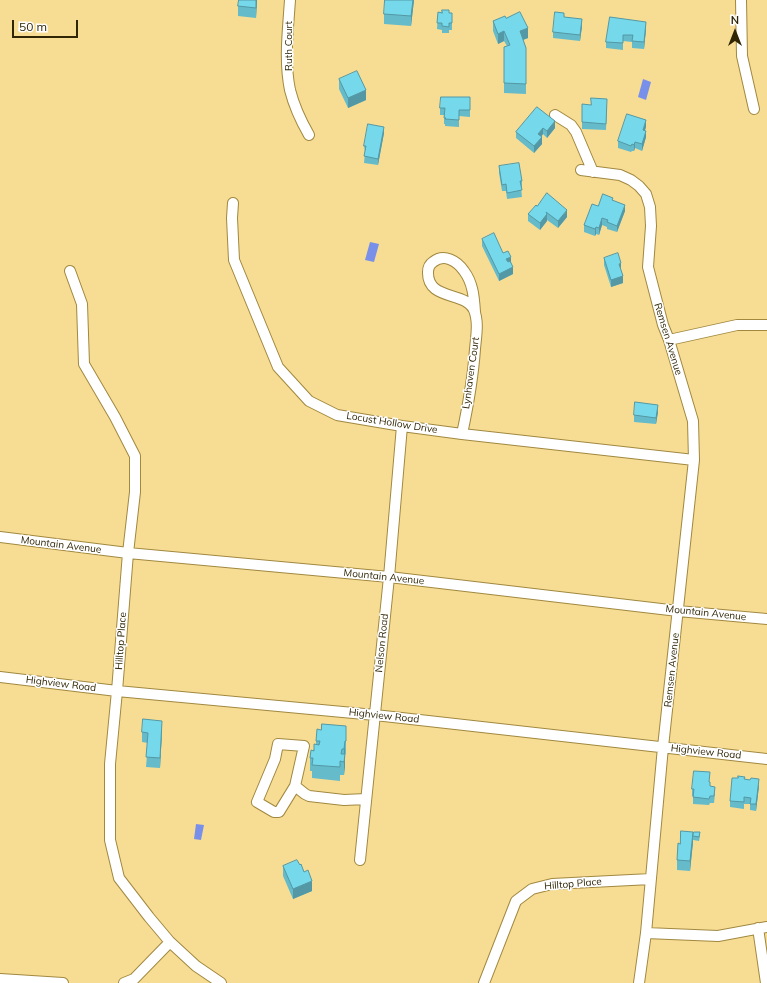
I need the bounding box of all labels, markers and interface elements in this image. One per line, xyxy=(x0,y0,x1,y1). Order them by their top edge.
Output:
scale bar xyxy=(14,12,80,38)
north arrow xyxy=(715,12,755,52)
text: N xyxy=(731,13,739,27)
text: 50 m xyxy=(19,19,47,34)
street label: Ruth Court xyxy=(283,21,295,71)
street label: Remsen Avenue xyxy=(651,302,685,376)
street label: Lynhaven Court xyxy=(460,336,482,410)
street label: Locust Hollow Drive xyxy=(346,410,438,436)
street label: Mountain Avenue xyxy=(20,534,102,556)
street label: Mountain Avenue xyxy=(343,567,425,587)
street label: Mountain Avenue xyxy=(665,603,747,623)
street label: Hilltop Place xyxy=(113,612,129,670)
street label: Nelson Road xyxy=(373,613,391,673)
street label: Remsen Avenue xyxy=(662,632,682,708)
street label: Highview Road xyxy=(25,674,97,694)
street label: Highview Road xyxy=(348,706,420,726)
street label: Highview Road xyxy=(670,742,742,762)
street label: Hilltop Place xyxy=(544,876,602,892)

